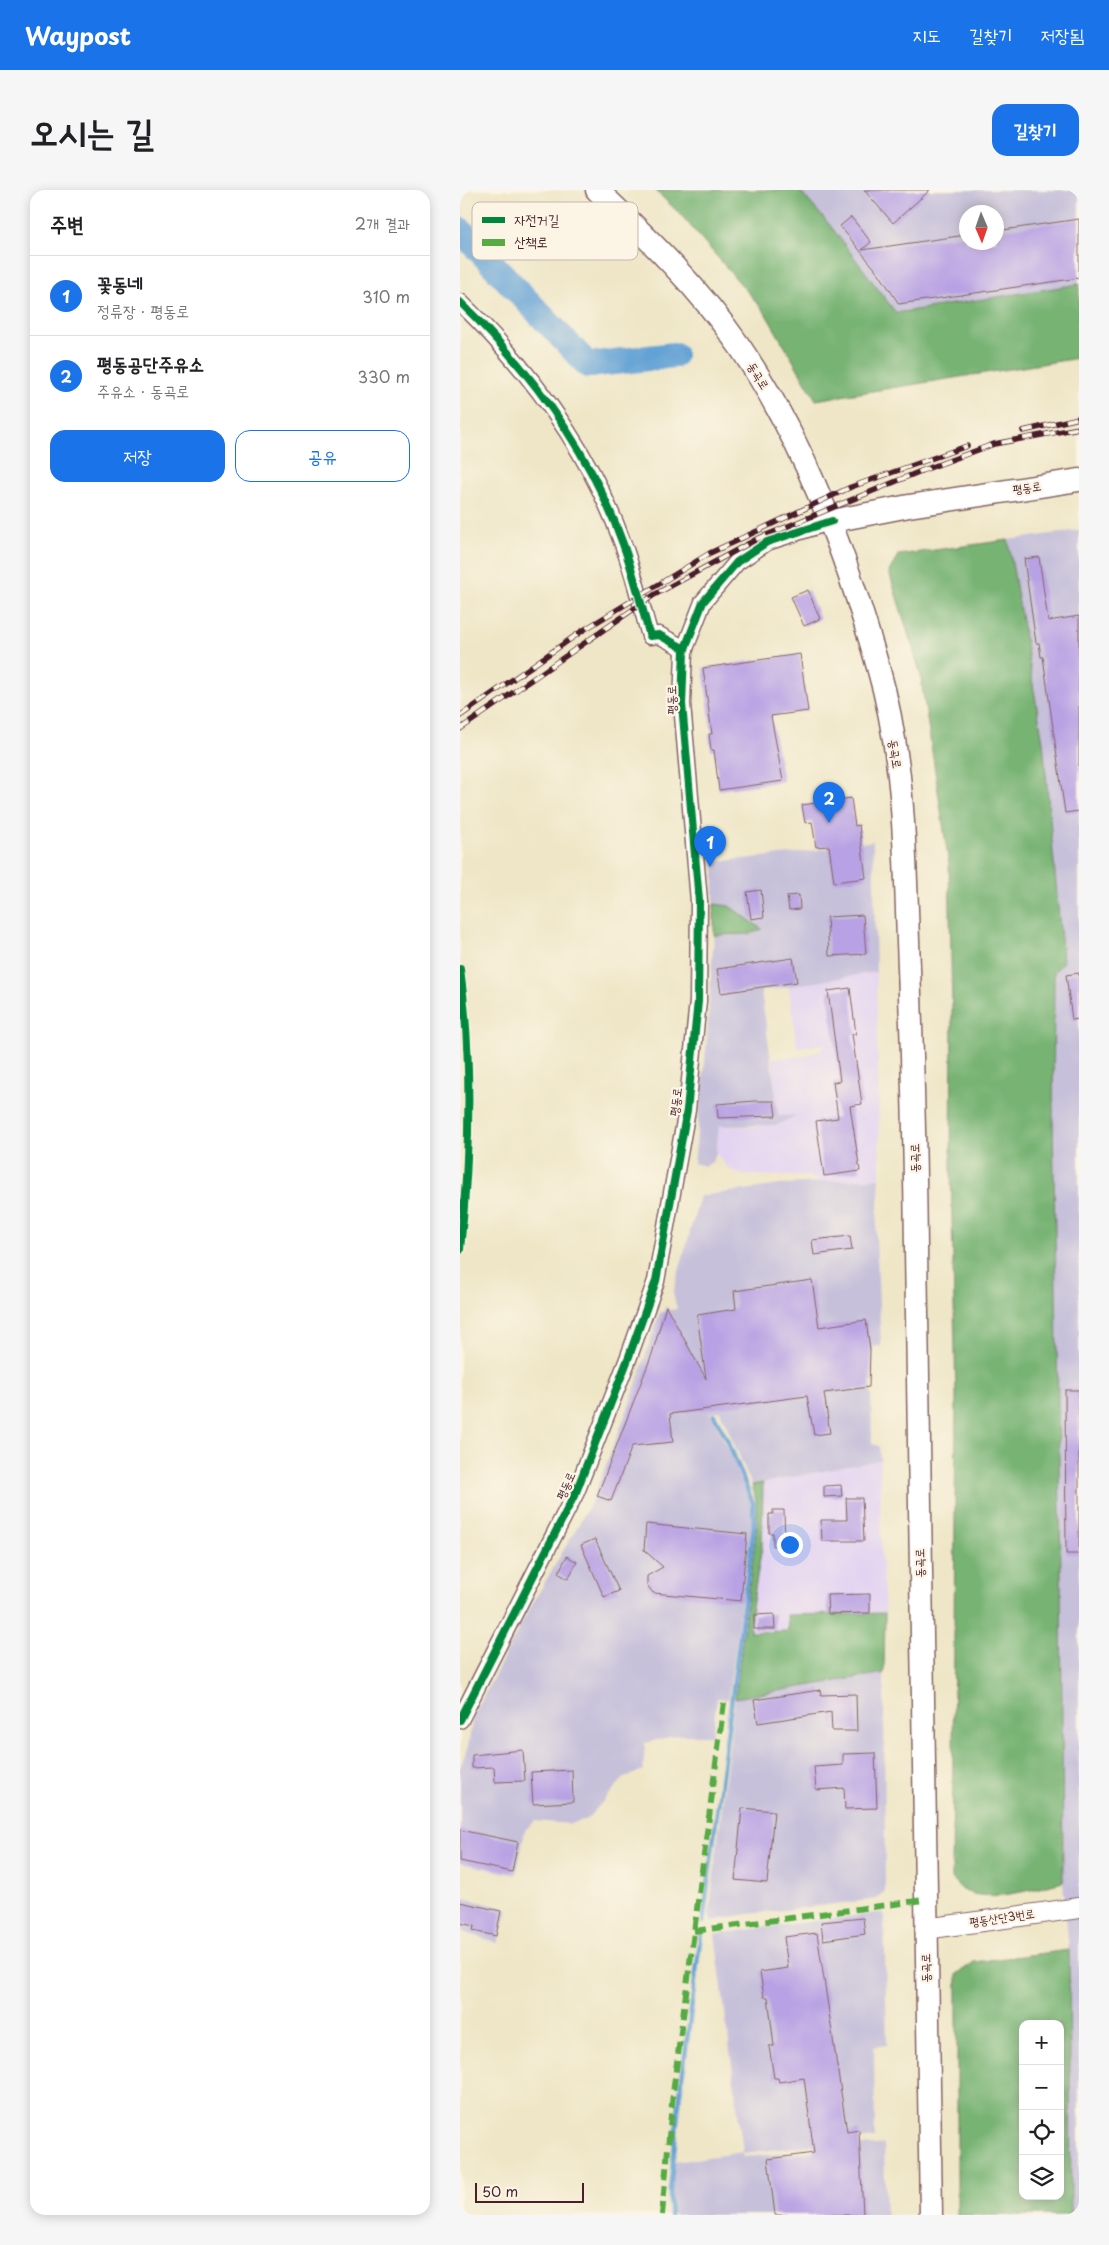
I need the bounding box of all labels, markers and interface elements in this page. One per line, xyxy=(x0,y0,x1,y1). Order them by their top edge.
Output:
text: Waypost xyxy=(25,17,131,53)
text: 지도 xyxy=(912,21,941,48)
text: 길찾기 xyxy=(969,21,1013,48)
text: 저장됨 xyxy=(1041,21,1084,48)
text: 오시는 길 xyxy=(30,104,154,157)
button: 길찾기 xyxy=(992,104,1079,156)
legend xyxy=(472,202,638,260)
north arrow xyxy=(959,205,1004,250)
text: 주변 xyxy=(50,207,84,239)
text: 자전거길 xyxy=(514,209,560,230)
text: 2개 결과 xyxy=(355,211,410,235)
text: 산책로 xyxy=(514,231,548,252)
text: 꽃동네 xyxy=(97,269,143,297)
text: 1 xyxy=(62,284,70,308)
text: 310 m xyxy=(362,284,410,308)
text: 정류장 · 평동로 xyxy=(97,298,189,322)
text: 평동공단주유소 xyxy=(97,349,204,377)
street label: 동곡로 xyxy=(744,358,774,393)
text: 2 xyxy=(60,364,72,388)
text: 330 m xyxy=(357,364,410,388)
text: 주유소 · 동곡로 xyxy=(97,378,189,402)
button: 저장 xyxy=(50,430,225,482)
button: 공유 xyxy=(235,430,410,482)
street label: 평동로 xyxy=(1011,476,1042,498)
street label: 평동로 xyxy=(662,685,680,715)
street label: 동곡로 xyxy=(885,738,907,770)
pin: 2 xyxy=(813,782,845,823)
pin: 1 xyxy=(694,826,726,867)
street label: 평동로 xyxy=(664,1086,686,1117)
street label: 동곡로 xyxy=(905,1143,923,1173)
street label: 평동로 xyxy=(551,1469,579,1502)
your location xyxy=(777,1532,803,1558)
street label: 동곡로 xyxy=(910,1548,928,1578)
street label: 평동산단3번로 xyxy=(968,1904,1036,1931)
street label: 동곡로 xyxy=(916,1953,934,1983)
map controls xyxy=(1019,2020,1064,2200)
button: + xyxy=(1019,2020,1064,2065)
button: − xyxy=(1019,2065,1064,2110)
button: locate xyxy=(1019,2110,1064,2155)
button: layers xyxy=(1019,2155,1064,2200)
scale bar xyxy=(475,2180,584,2203)
text: 50 m xyxy=(482,2181,518,2202)

